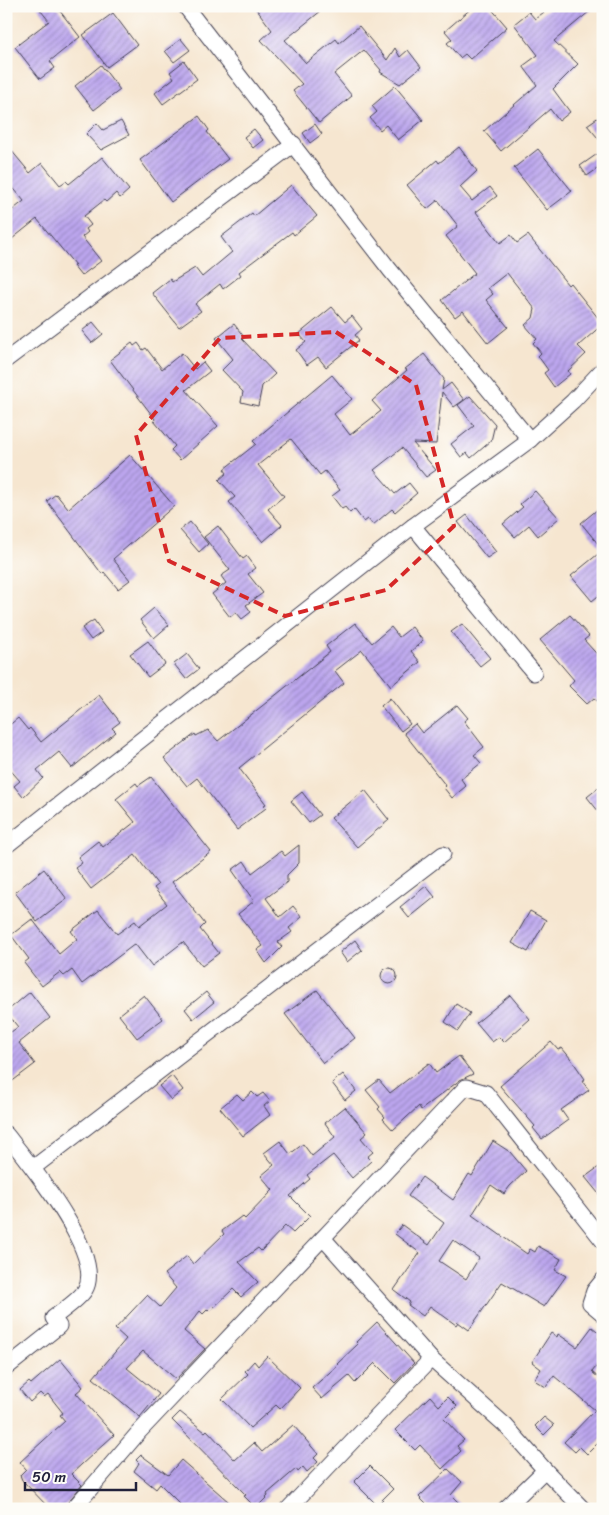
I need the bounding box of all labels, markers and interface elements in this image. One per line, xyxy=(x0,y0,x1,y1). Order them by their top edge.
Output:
scale bar xyxy=(25,1460,136,1492)
text: 50 m xyxy=(32,1464,67,1490)

